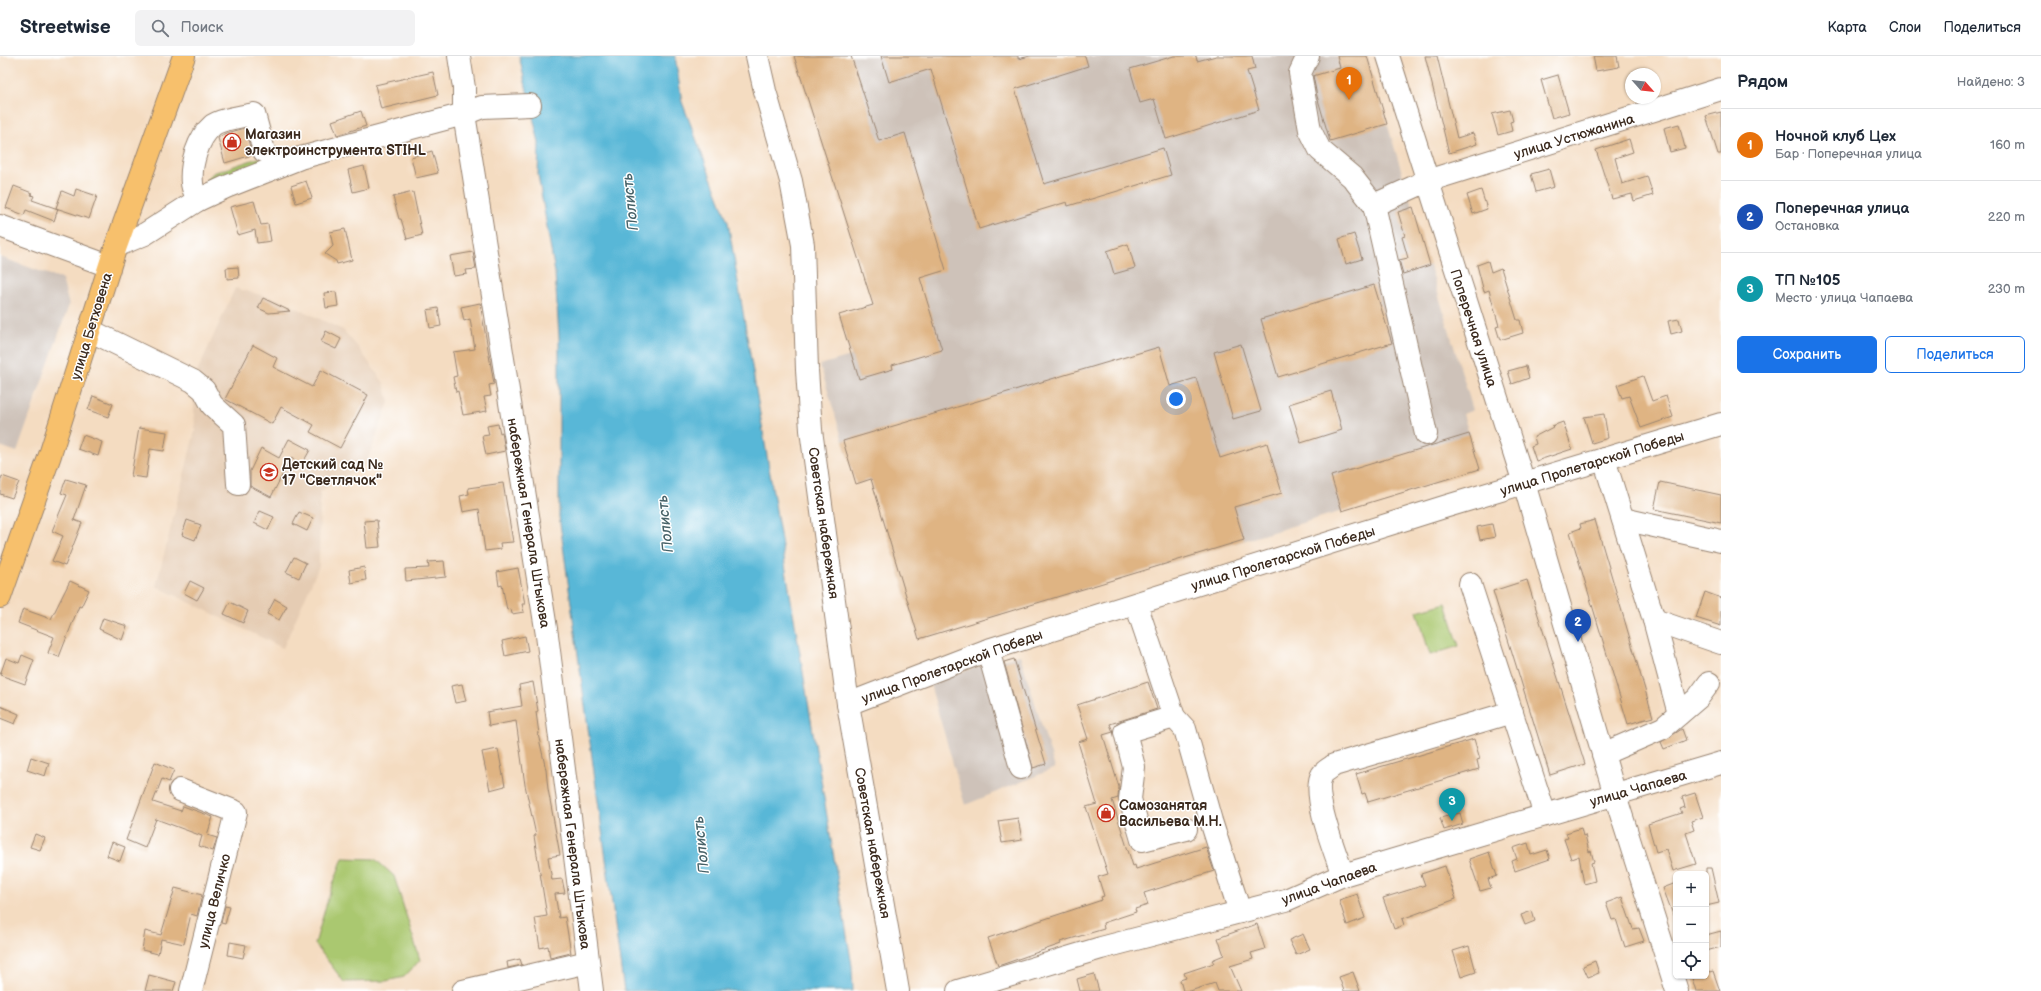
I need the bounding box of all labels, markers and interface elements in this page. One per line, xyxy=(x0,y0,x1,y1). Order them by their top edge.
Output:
search box xyxy=(135,10,415,46)
text: Streetwise xyxy=(20,16,111,39)
icon: search xyxy=(149,17,171,39)
text: Поиск xyxy=(181,18,223,37)
text: Карта xyxy=(1827,19,1867,36)
text: Слои xyxy=(1889,19,1921,36)
text: Поделиться xyxy=(1943,19,2021,36)
pin: 1 xyxy=(1336,67,1362,100)
north arrow xyxy=(1625,68,1661,104)
text: Рядом xyxy=(1737,72,1788,92)
text: Найдено: 3 xyxy=(1957,74,2025,90)
street label: улица Устюжанина xyxy=(1512,110,1637,163)
place label: Магазин электроинструмента STIHL xyxy=(245,126,426,159)
text: Ночной клуб Цех xyxy=(1775,127,1896,146)
shop icon: Магазин электроинструмента STIHL xyxy=(222,132,242,152)
text: 1 xyxy=(1747,137,1753,153)
text: 160 m xyxy=(1990,137,2025,153)
text: Бар · Поперечная улица xyxy=(1775,146,1922,162)
water label: Полисть xyxy=(618,172,643,232)
text: Поперечная улица xyxy=(1775,199,1909,218)
text: 2 xyxy=(1746,209,1754,225)
text: 220 m xyxy=(1988,209,2025,225)
text: Остановка xyxy=(1775,218,1840,234)
street label: Поперечная улица xyxy=(1446,267,1501,390)
street label: улица Бетховена xyxy=(67,270,116,382)
text: ТП №105 xyxy=(1775,271,1840,290)
text: 3 xyxy=(1746,281,1754,297)
text: 230 m xyxy=(1988,281,2025,297)
text: Место · улица Чапаева xyxy=(1775,290,1913,306)
button: Сохранить xyxy=(1737,336,1877,373)
button: Поделиться xyxy=(1885,336,2025,373)
your location xyxy=(1166,389,1186,409)
street label: набережная Генерала Штыкова xyxy=(503,417,554,630)
street label: улица Пролетарской Победы xyxy=(1498,427,1686,500)
street label: Советская набережная xyxy=(804,446,843,600)
place label: Детский сад № 17 "Светлячок" xyxy=(282,456,383,489)
school or university icon: Детский сад № 17 "Светлячок" xyxy=(259,462,279,482)
water label: Полисть xyxy=(653,494,678,554)
street label: улица Пролетарской Победы xyxy=(1189,522,1377,595)
pin: 2 xyxy=(1565,609,1591,642)
street label: улица Пролетарской Победы xyxy=(859,626,1045,707)
street label: набережная Генерала Штыкова xyxy=(551,738,594,951)
street label: Советская набережная xyxy=(851,766,894,920)
street label: улица Чапаева xyxy=(1588,766,1689,810)
pin: 3 xyxy=(1439,788,1465,821)
place label: Самозанятая Васильева М.Н. xyxy=(1119,797,1222,830)
shop icon: Самозанятая Васильева М.Н. xyxy=(1096,803,1116,823)
water label: Полисть xyxy=(689,815,714,875)
street label: улица Величко xyxy=(195,852,234,950)
street label: улица Чапаева xyxy=(1279,858,1380,909)
map controls xyxy=(1673,871,1709,979)
button: + xyxy=(1673,871,1709,907)
button: − xyxy=(1673,907,1709,943)
button: locate xyxy=(1673,943,1709,979)

